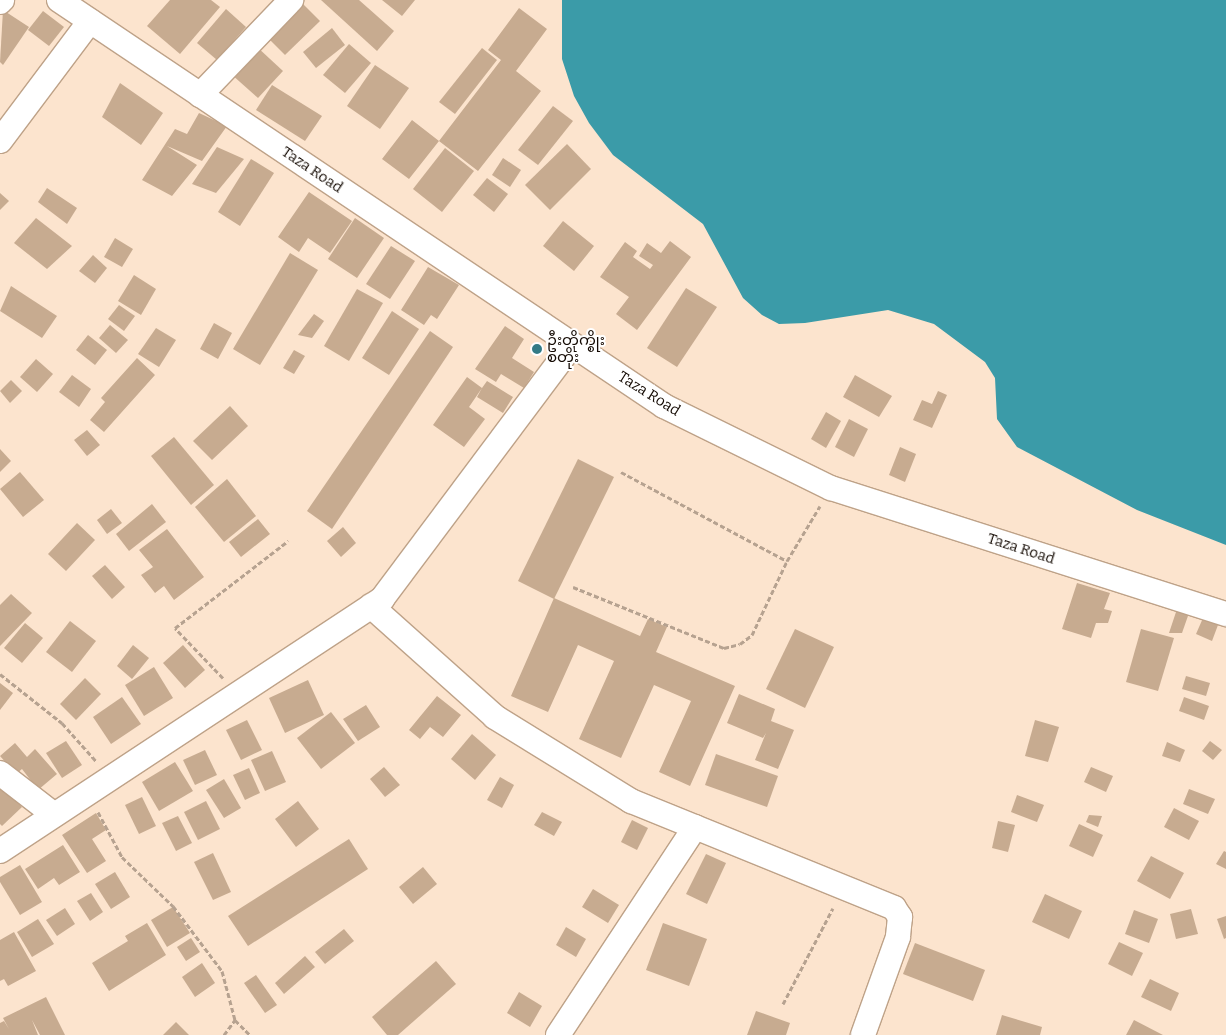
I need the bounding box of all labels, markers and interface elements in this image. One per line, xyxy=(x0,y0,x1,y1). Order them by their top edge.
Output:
street label: Taza Road xyxy=(278,143,346,197)
place label: ဦးတိုက္စိုး စတိုး xyxy=(547,331,605,366)
marker: ဦးတိုက္စိုး စတိုး xyxy=(531,343,543,355)
street label: Taza Road xyxy=(615,368,683,420)
street label: Taza Road xyxy=(985,530,1057,568)

